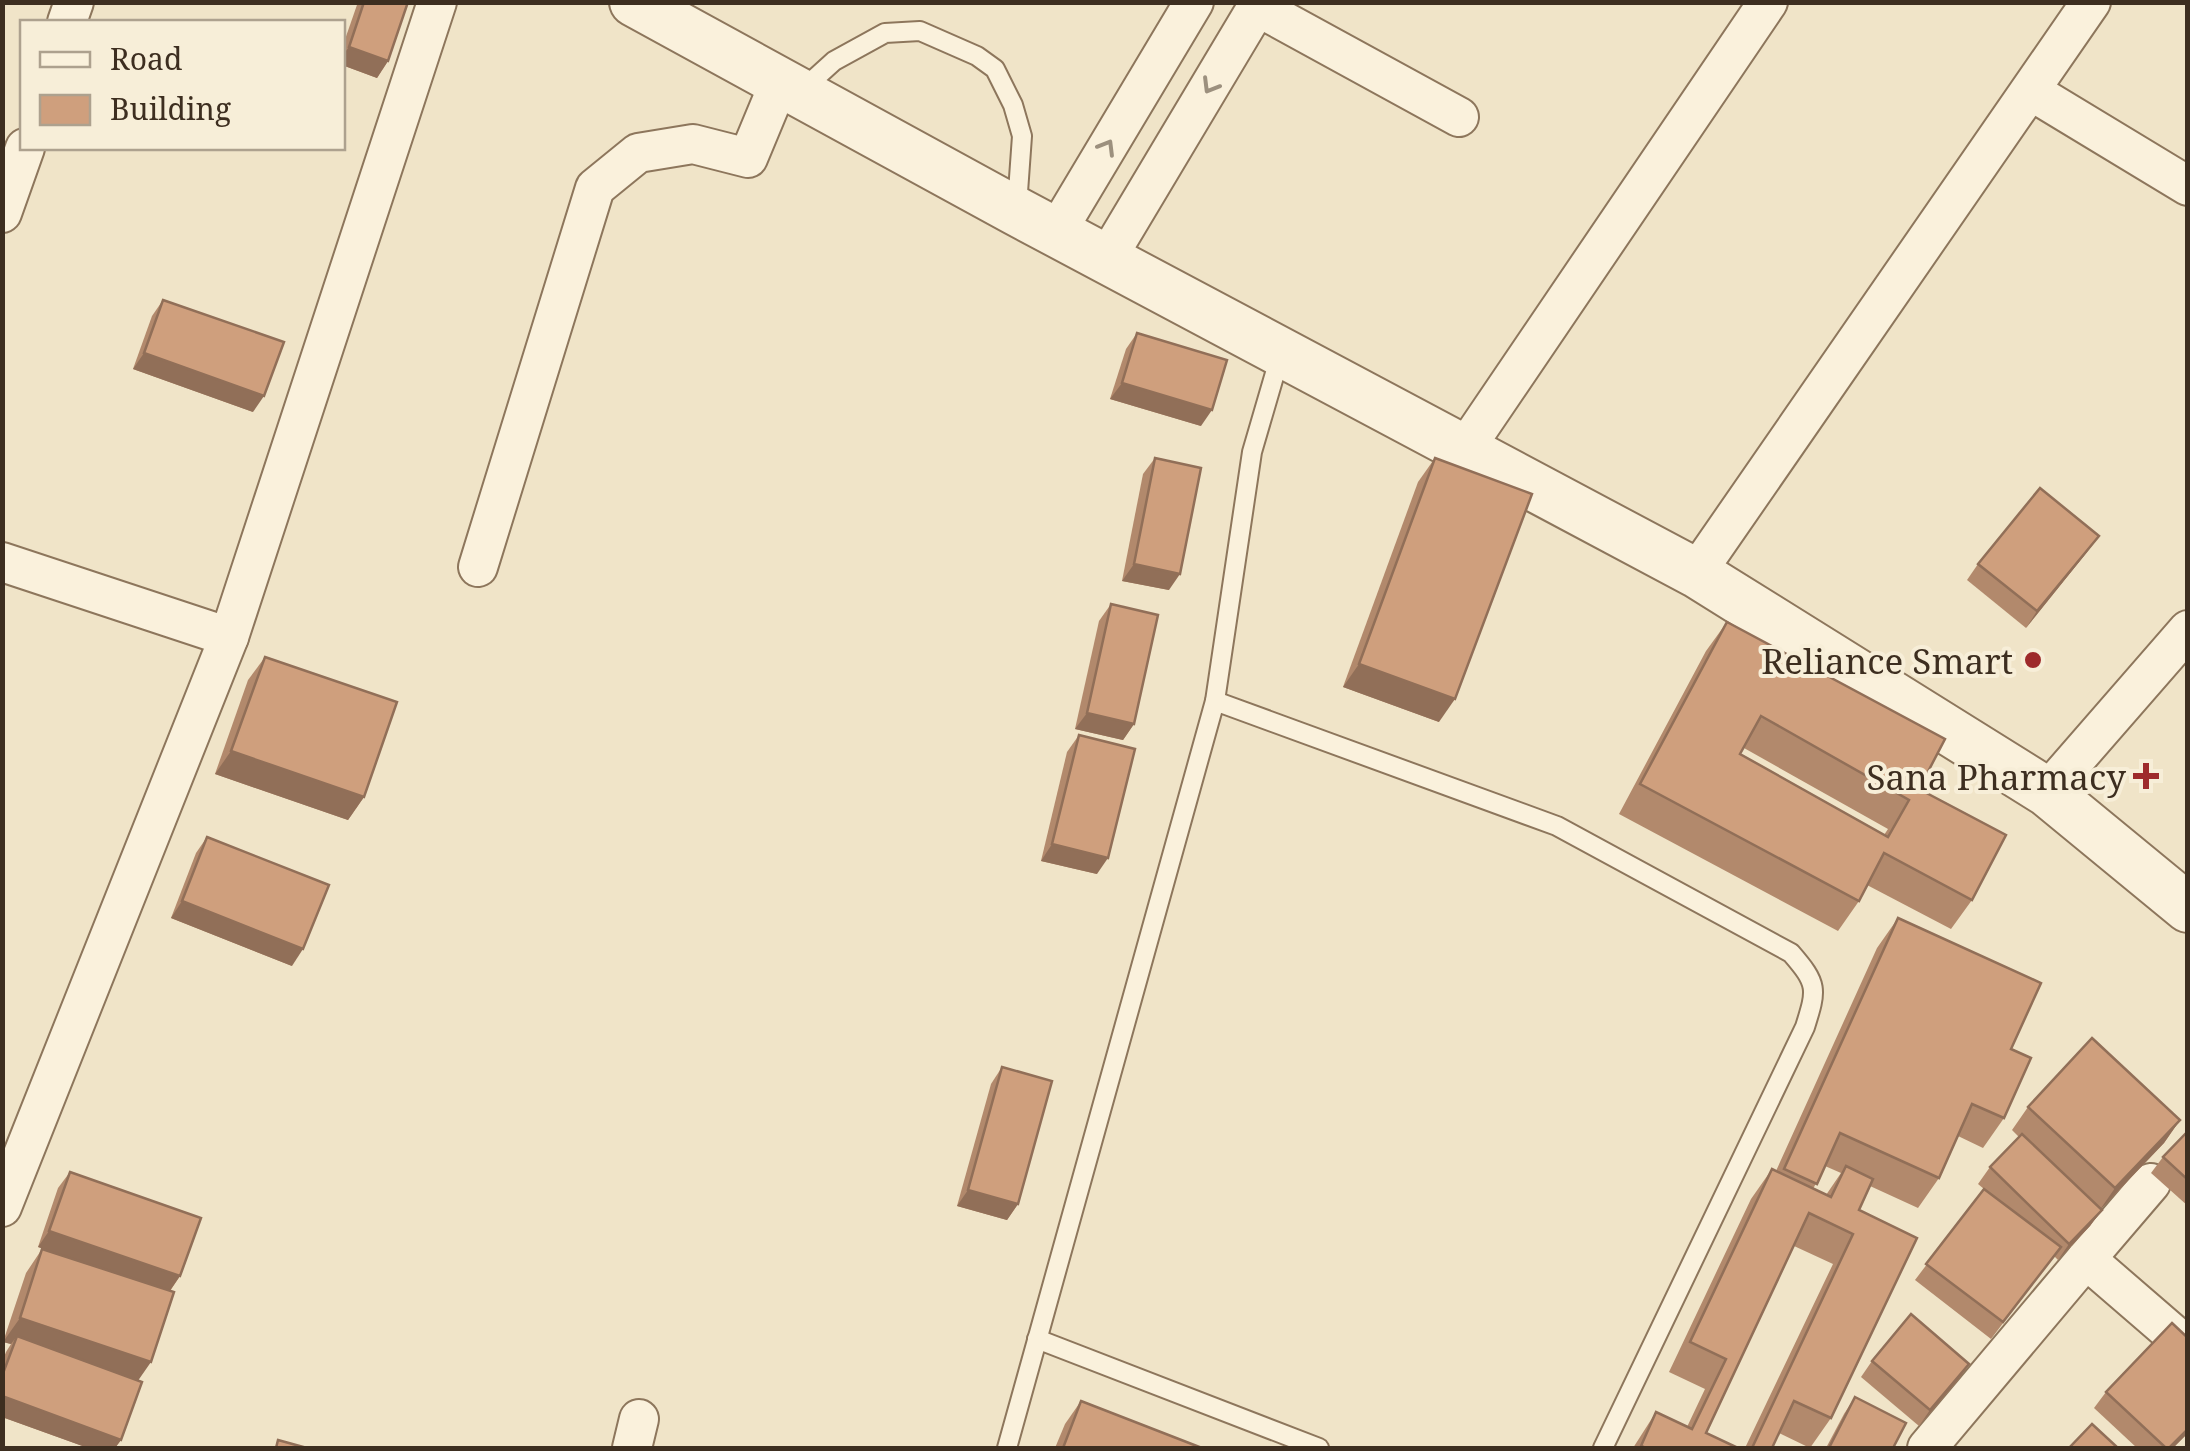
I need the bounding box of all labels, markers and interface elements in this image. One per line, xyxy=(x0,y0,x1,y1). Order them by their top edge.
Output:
legend xyxy=(20,20,345,150)
text: Road xyxy=(110,38,182,79)
one-way arrow xyxy=(1203,75,1222,93)
text: Building xyxy=(110,88,231,129)
one-way arrow xyxy=(1095,140,1114,158)
place label: Reliance Smart xyxy=(1761,637,2013,684)
marker: Reliance Smart xyxy=(2022,649,2044,671)
place label: Sana Pharmacy xyxy=(1867,753,2126,800)
marker: Sana Pharmacy xyxy=(2135,765,2157,787)

